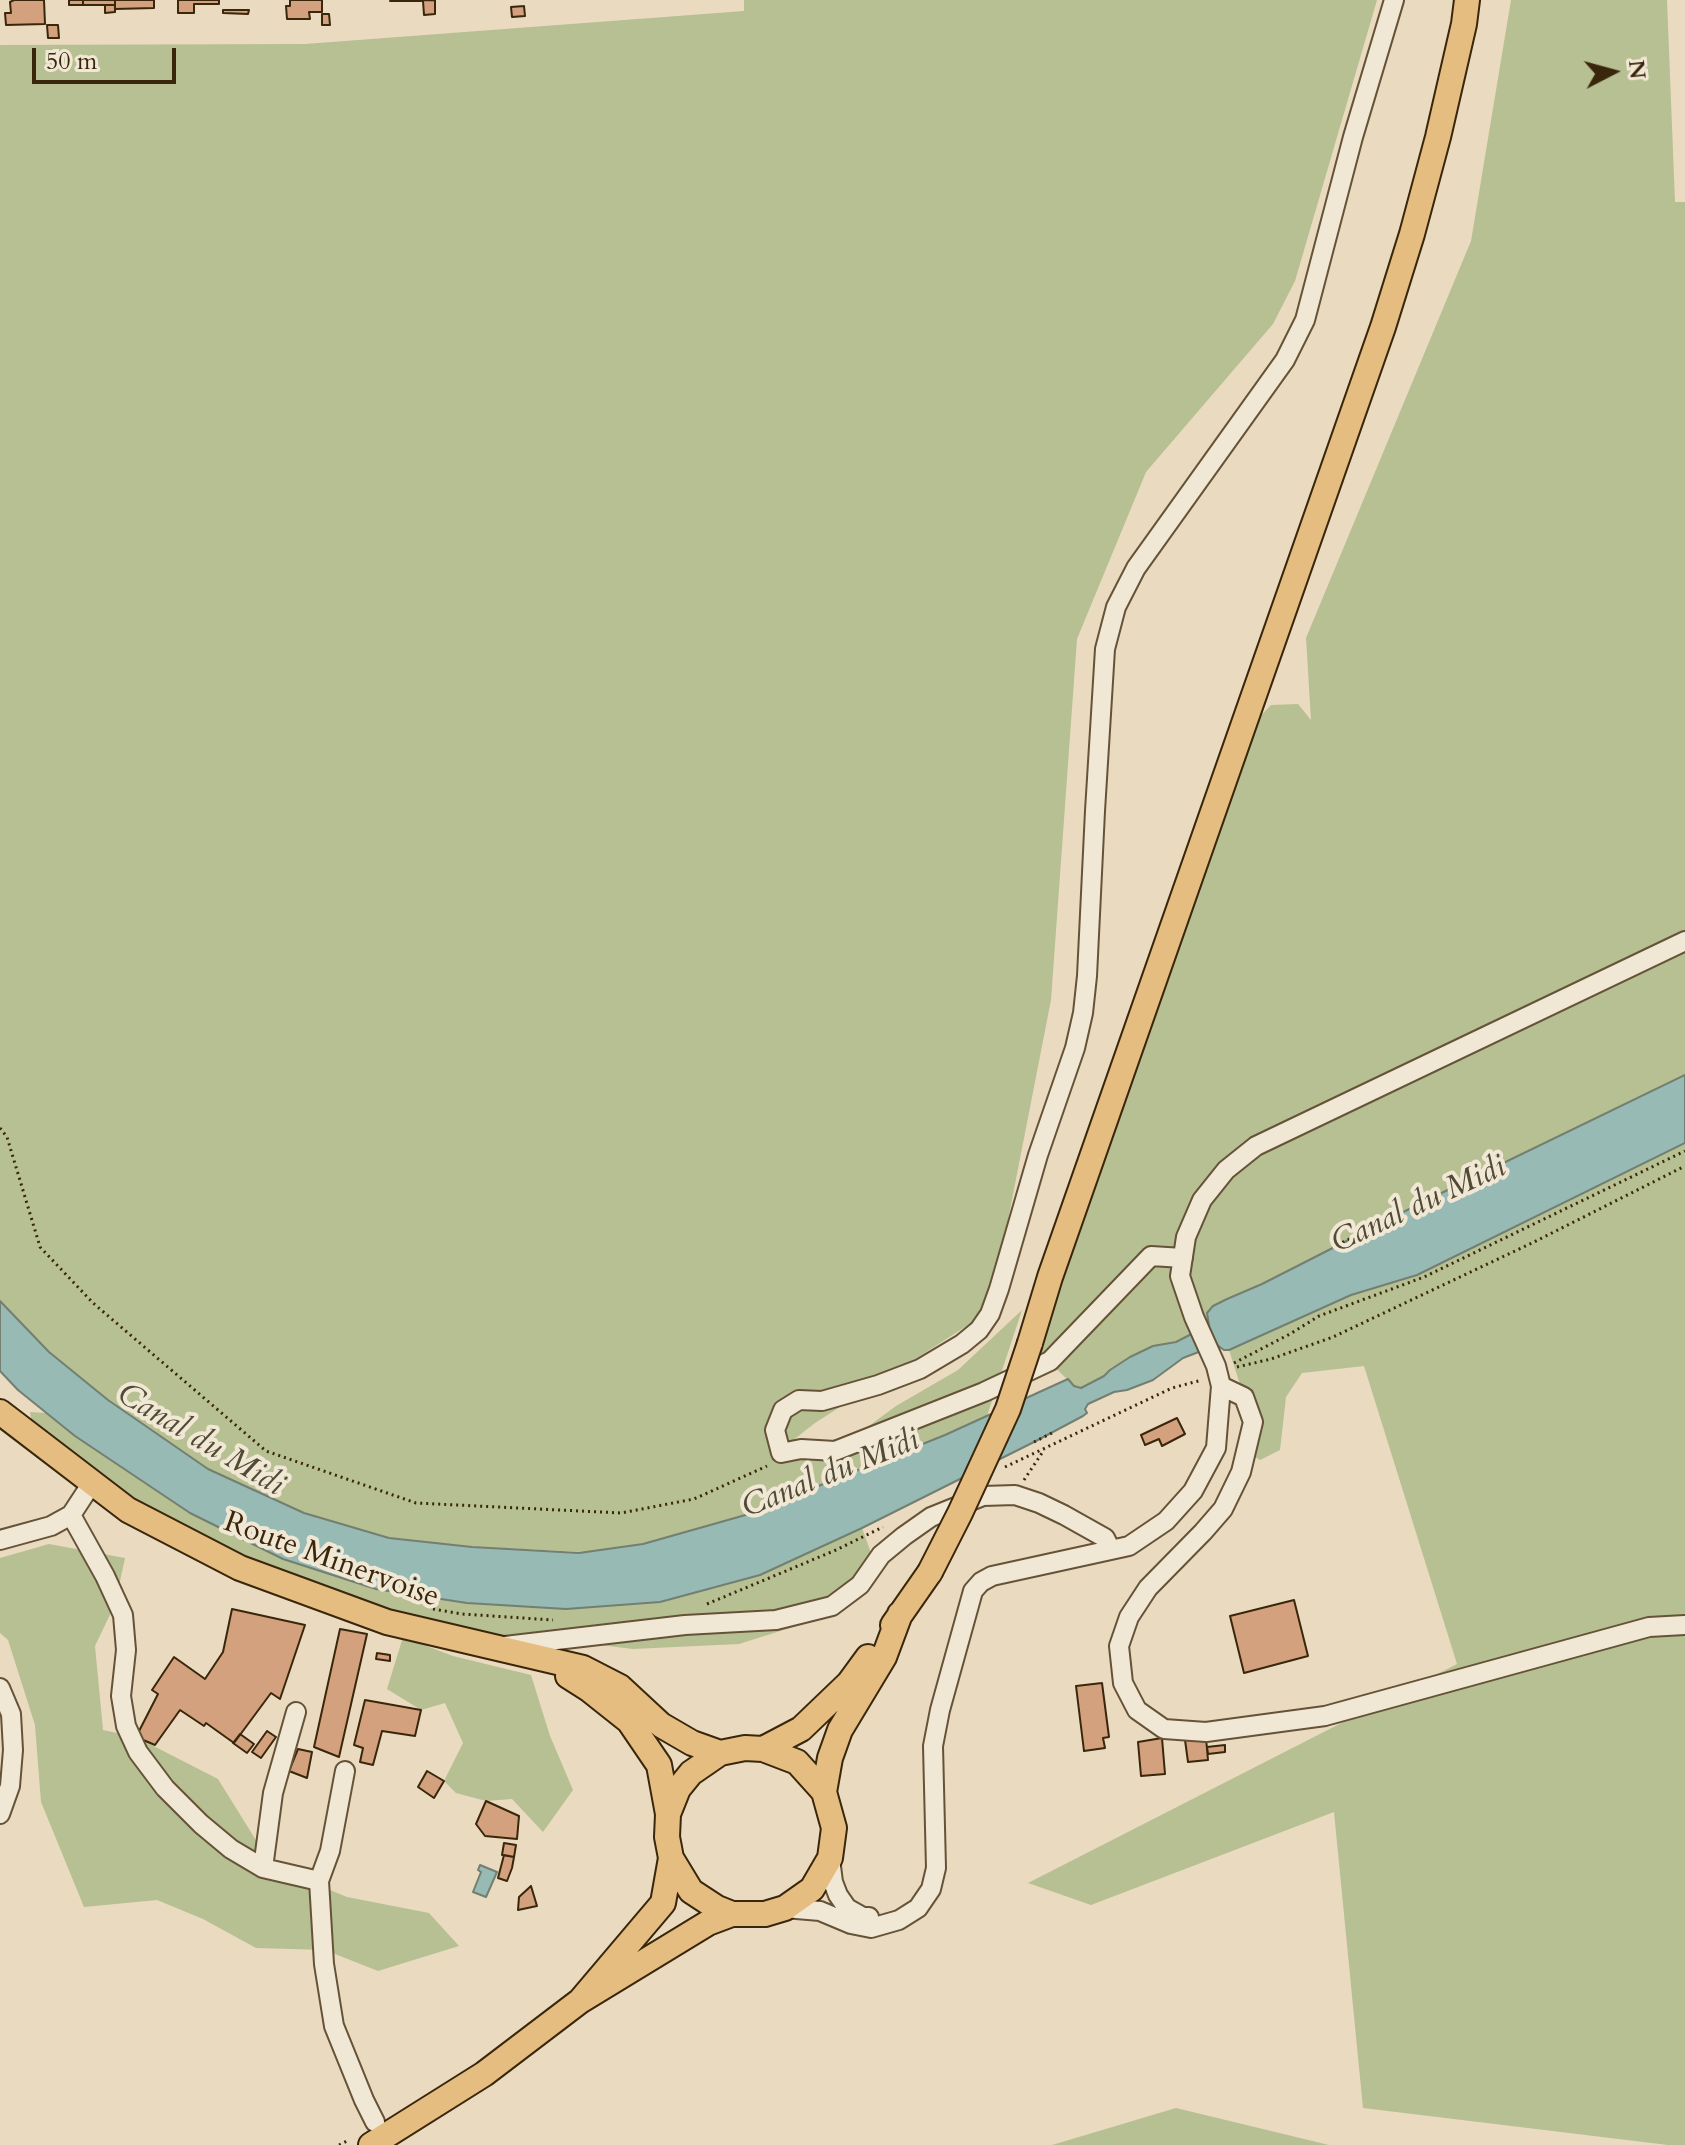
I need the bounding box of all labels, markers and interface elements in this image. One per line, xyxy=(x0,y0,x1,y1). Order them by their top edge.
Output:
scale bar xyxy=(36,32,180,82)
north arrow xyxy=(1573,32,1653,112)
text: 50 m xyxy=(46,45,97,78)
text: N xyxy=(1621,58,1653,81)
water label: Canal du Midi xyxy=(1326,1149,1512,1263)
water label: Canal du Midi xyxy=(110,1376,290,1506)
water label: Canal du Midi xyxy=(737,1422,925,1528)
street label: Route Minervoise xyxy=(218,1505,444,1617)

